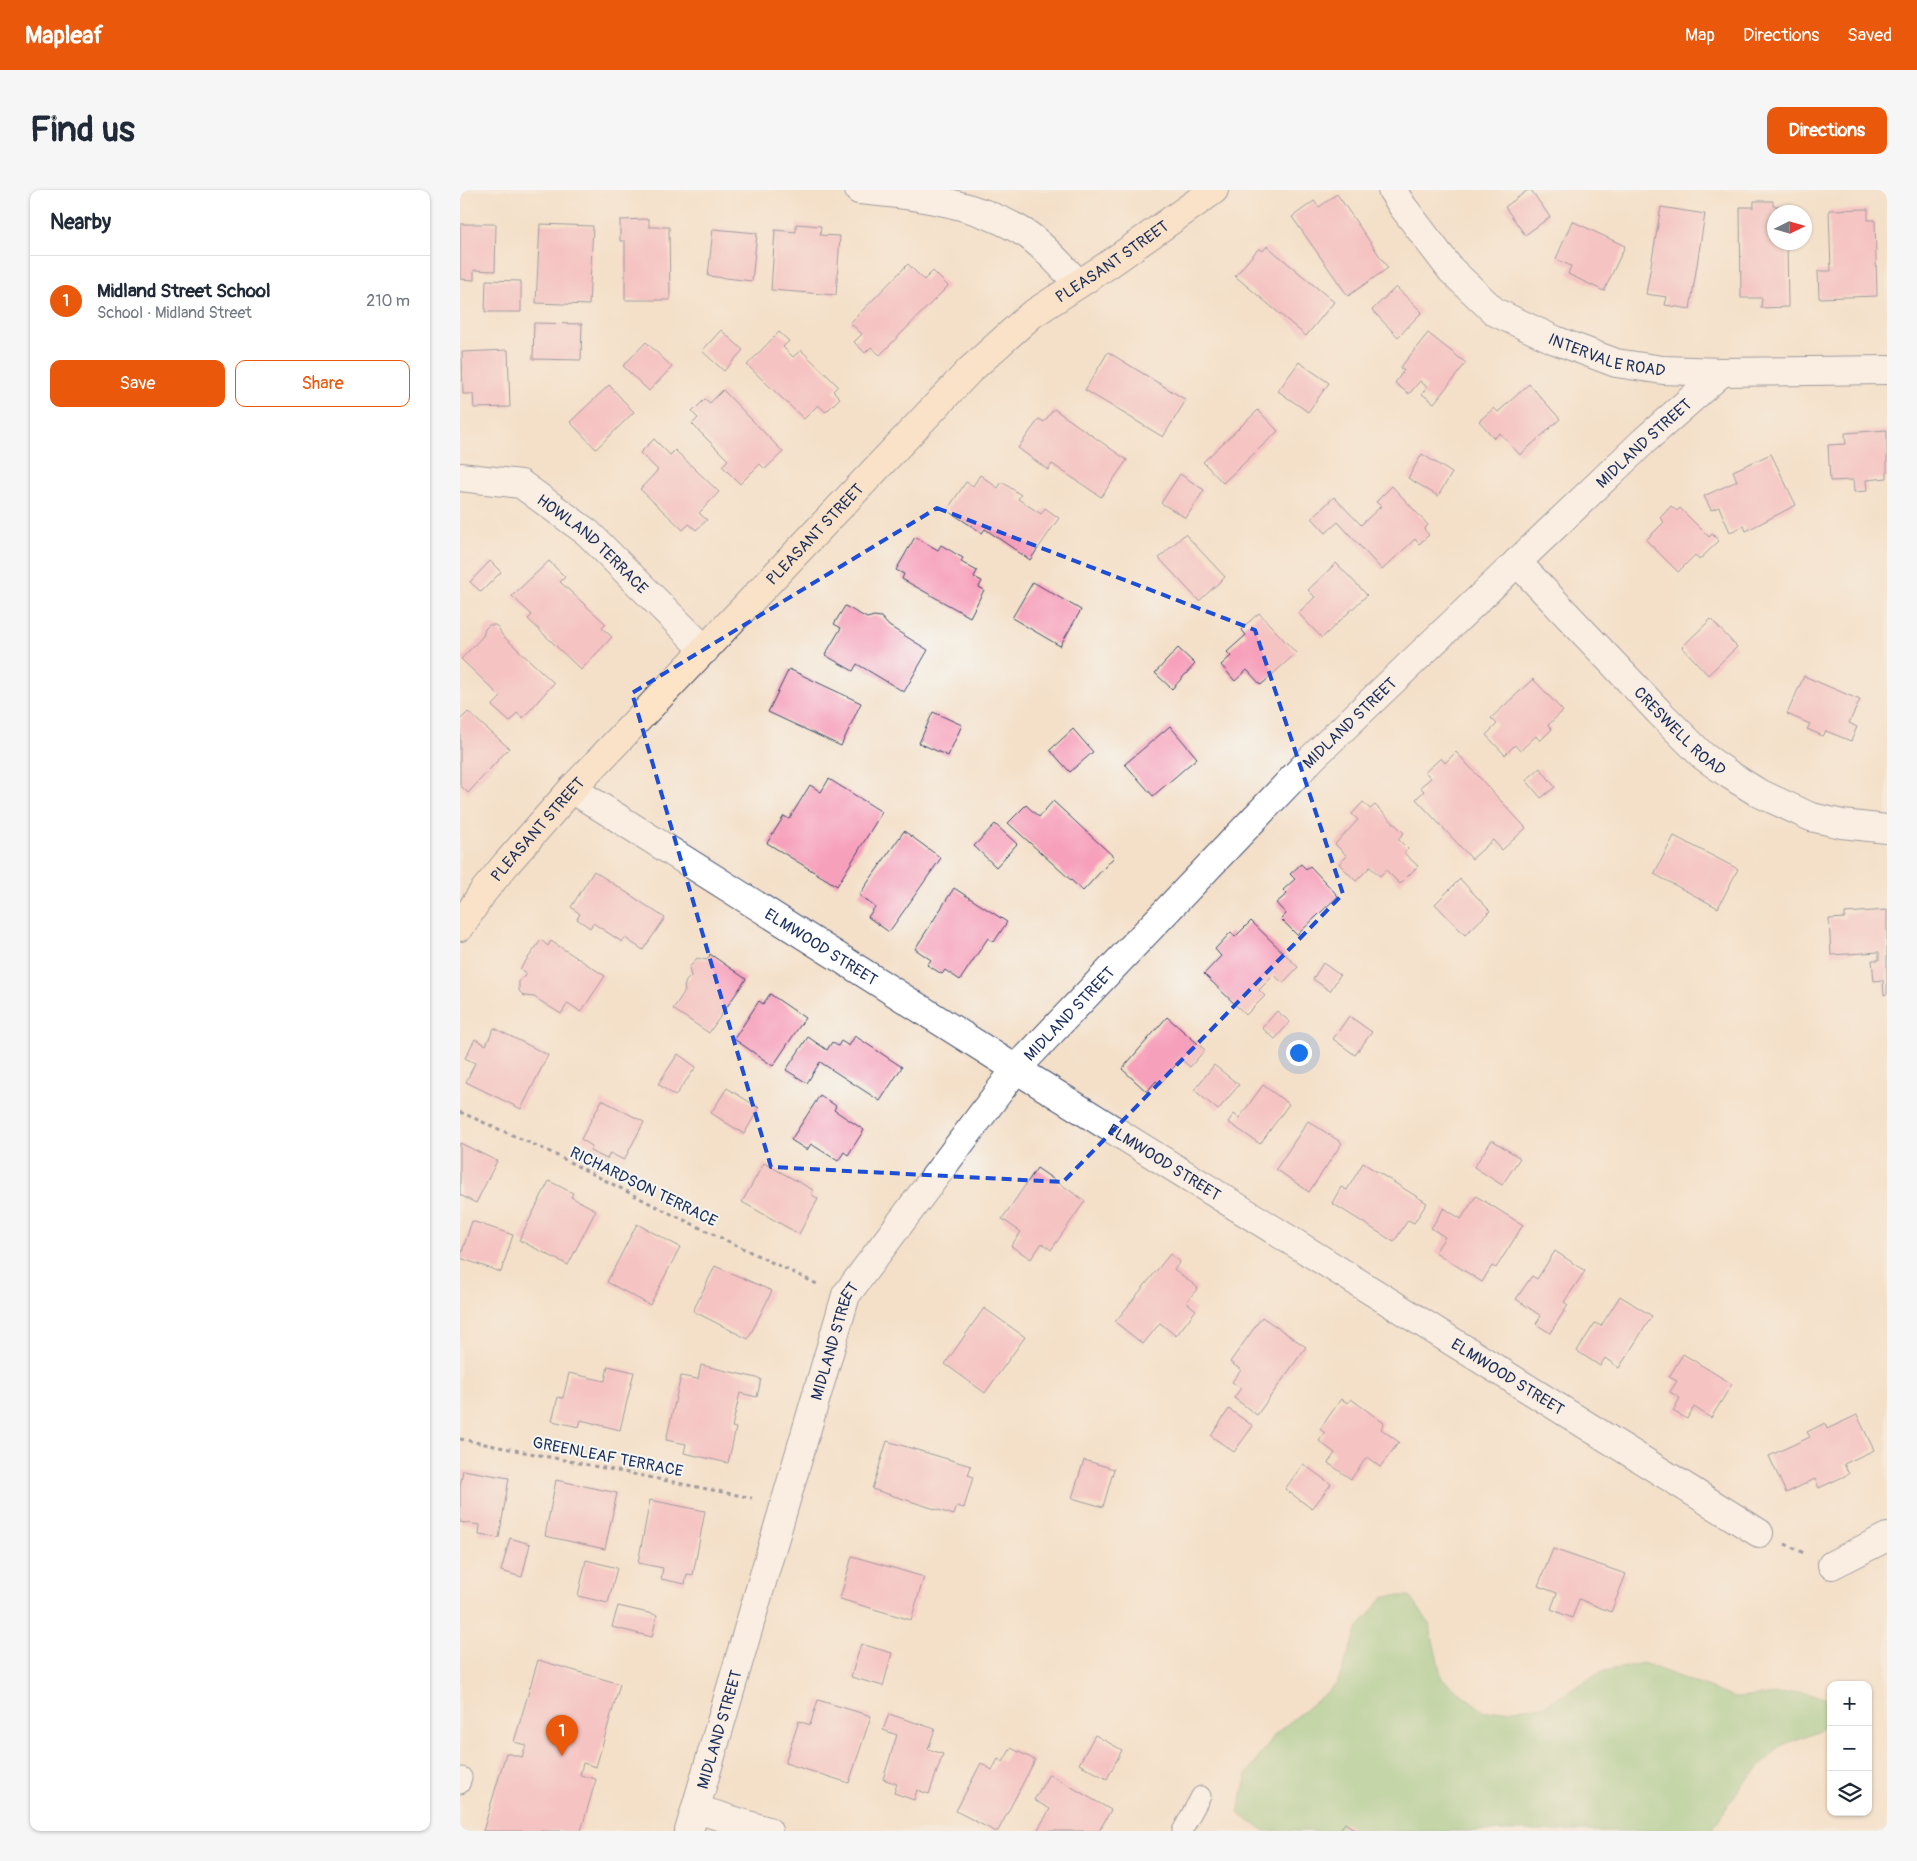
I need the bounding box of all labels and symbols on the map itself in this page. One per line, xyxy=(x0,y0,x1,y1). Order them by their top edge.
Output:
north arrow xyxy=(1767,205,1812,250)
street label: PLEASANT STREET xyxy=(1052,216,1173,308)
street label: INTERVALE ROAD xyxy=(1545,329,1667,381)
street label: MIDLAND STREET xyxy=(1592,395,1696,493)
street label: PLEASANT STREET xyxy=(762,479,868,589)
street label: HOWLAND TERRACE xyxy=(533,490,652,599)
street label: MIDLAND STREET xyxy=(1299,674,1401,773)
street label: CRESWELL ROAD xyxy=(1629,683,1730,780)
street label: PLEASANT STREET xyxy=(487,773,589,886)
street label: ELMWOOD STREET xyxy=(761,904,881,990)
street label: MIDLAND STREET xyxy=(1020,963,1119,1066)
your location xyxy=(1286,1040,1312,1066)
street label: ELMWOOD STREET xyxy=(1104,1120,1224,1205)
street label: RICHARDSON TERRACE xyxy=(567,1143,721,1231)
street label: MIDLAND STREET xyxy=(807,1278,863,1403)
street label: ELMWOOD STREET xyxy=(1447,1334,1568,1420)
street label: GREENLEAF TERRACE xyxy=(531,1433,685,1481)
street label: MIDLAND STREET xyxy=(693,1668,747,1791)
pin: 1 xyxy=(546,1715,578,1756)

